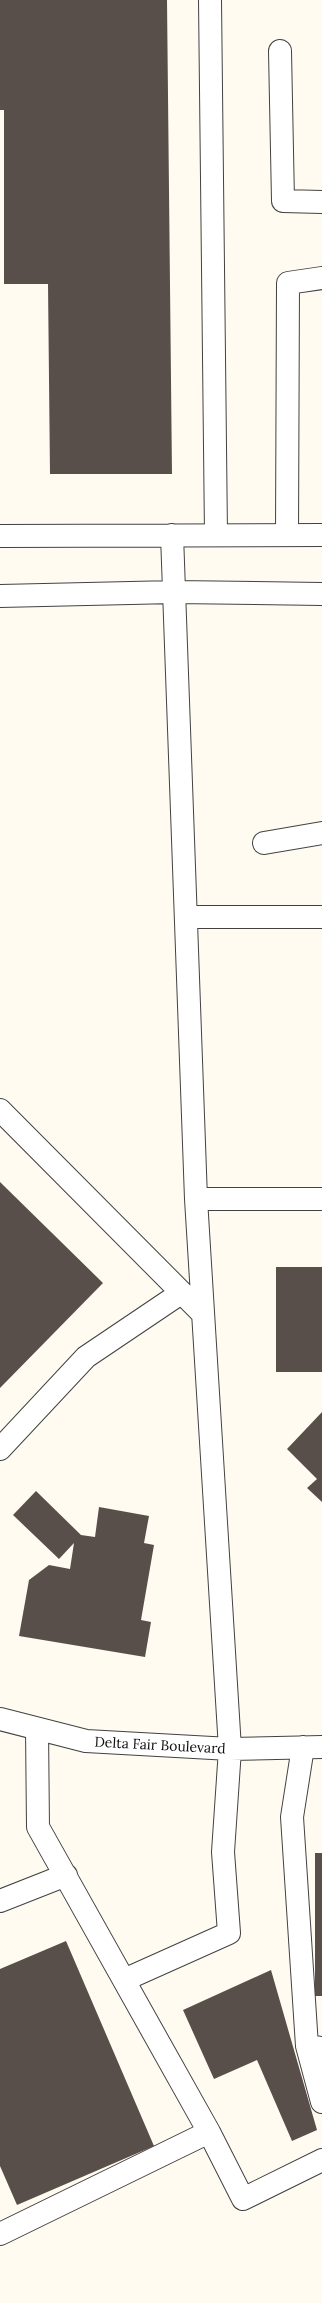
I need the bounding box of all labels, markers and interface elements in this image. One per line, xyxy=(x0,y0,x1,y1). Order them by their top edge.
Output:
street label: Delta Fair Boulevard xyxy=(94,1733,226,1757)

